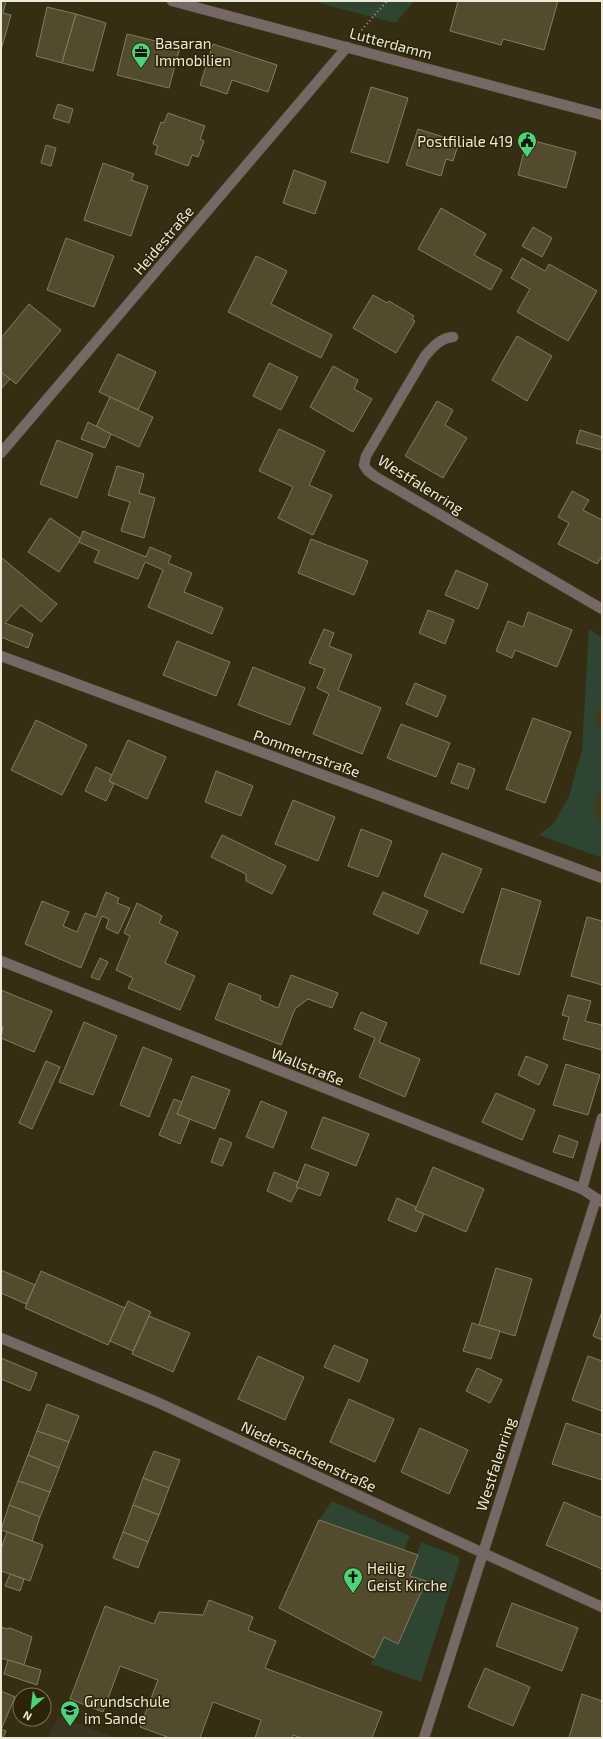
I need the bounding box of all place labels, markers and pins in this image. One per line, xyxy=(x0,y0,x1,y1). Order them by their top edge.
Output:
place label: Basaran Immobilien xyxy=(155,34,231,69)
office icon: Basaran Immobilien xyxy=(130,41,152,69)
public building icon: Postfiliale 419 xyxy=(516,130,538,158)
place label: Postfiliale 419 xyxy=(417,132,513,150)
place label: Heilig Geist Kirche xyxy=(367,1559,447,1594)
church icon: Heilig Geist Kirche xyxy=(342,1566,364,1594)
place label: Grundschule im Sande xyxy=(84,1692,170,1727)
school or university icon: Grundschule im Sande xyxy=(59,1699,81,1727)

